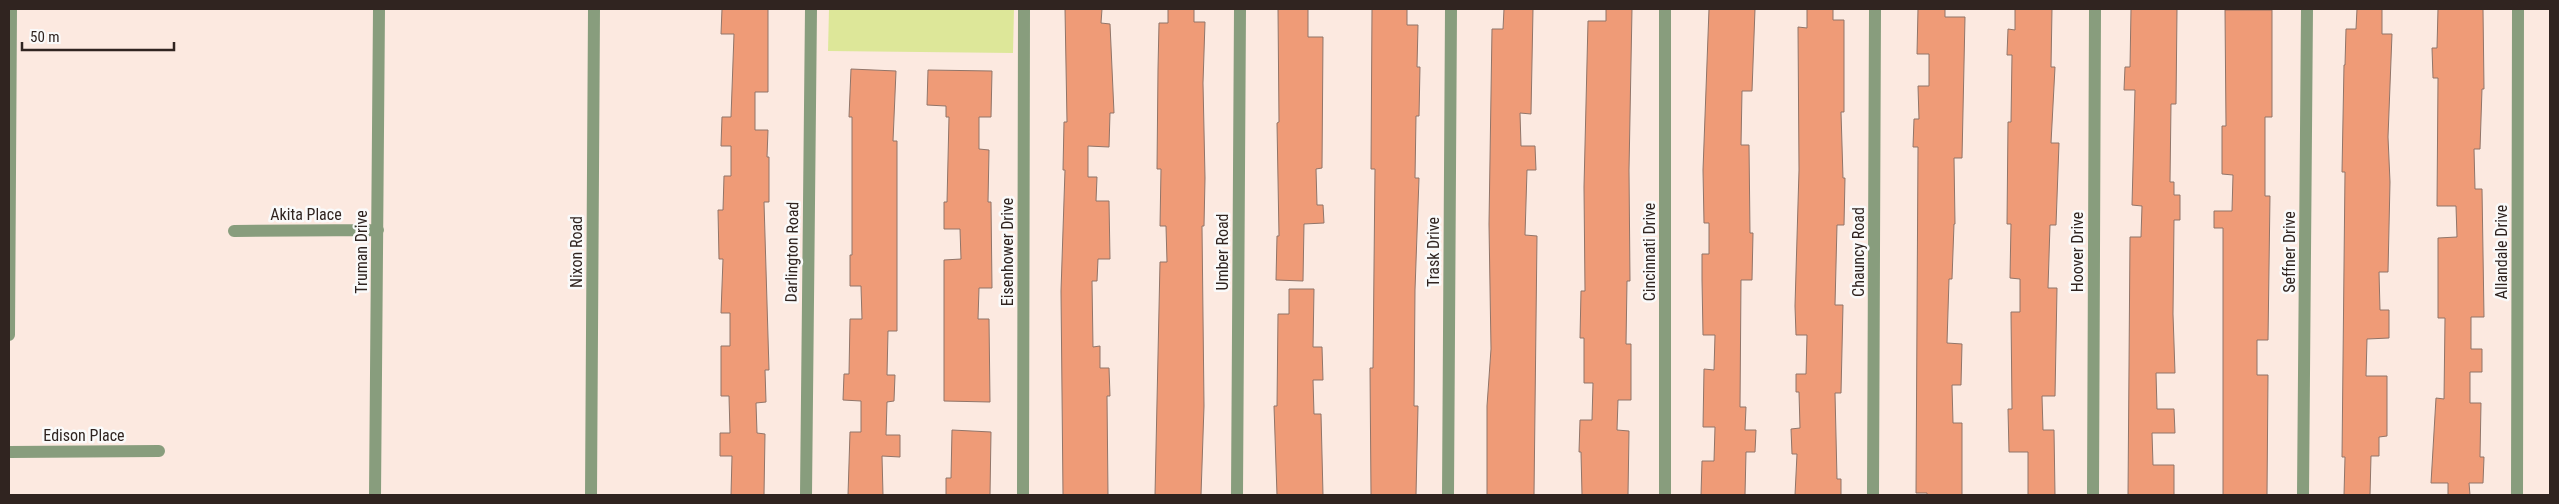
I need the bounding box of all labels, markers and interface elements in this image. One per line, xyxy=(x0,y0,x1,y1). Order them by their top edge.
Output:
scale bar xyxy=(22,20,175,52)
text: 50 m xyxy=(30,28,60,46)
street label: Eisenhower Drive xyxy=(998,198,1017,306)
street label: Darlington Road xyxy=(782,201,802,303)
street label: Cincinnati Drive xyxy=(1640,203,1659,301)
street label: Akita Place xyxy=(270,205,342,224)
street label: Allandale Drive xyxy=(2492,205,2511,299)
street label: Chauncy Road xyxy=(1849,207,1868,297)
street label: Truman Drive xyxy=(352,210,371,294)
street label: Seffner Drive xyxy=(2280,211,2299,293)
street label: Hoover Drive xyxy=(2068,212,2087,292)
street label: Umber Road xyxy=(1213,213,1232,291)
street label: Nixon Road xyxy=(567,216,586,288)
street label: Trask Drive xyxy=(1424,217,1443,287)
street label: Edison Place xyxy=(43,426,125,445)

